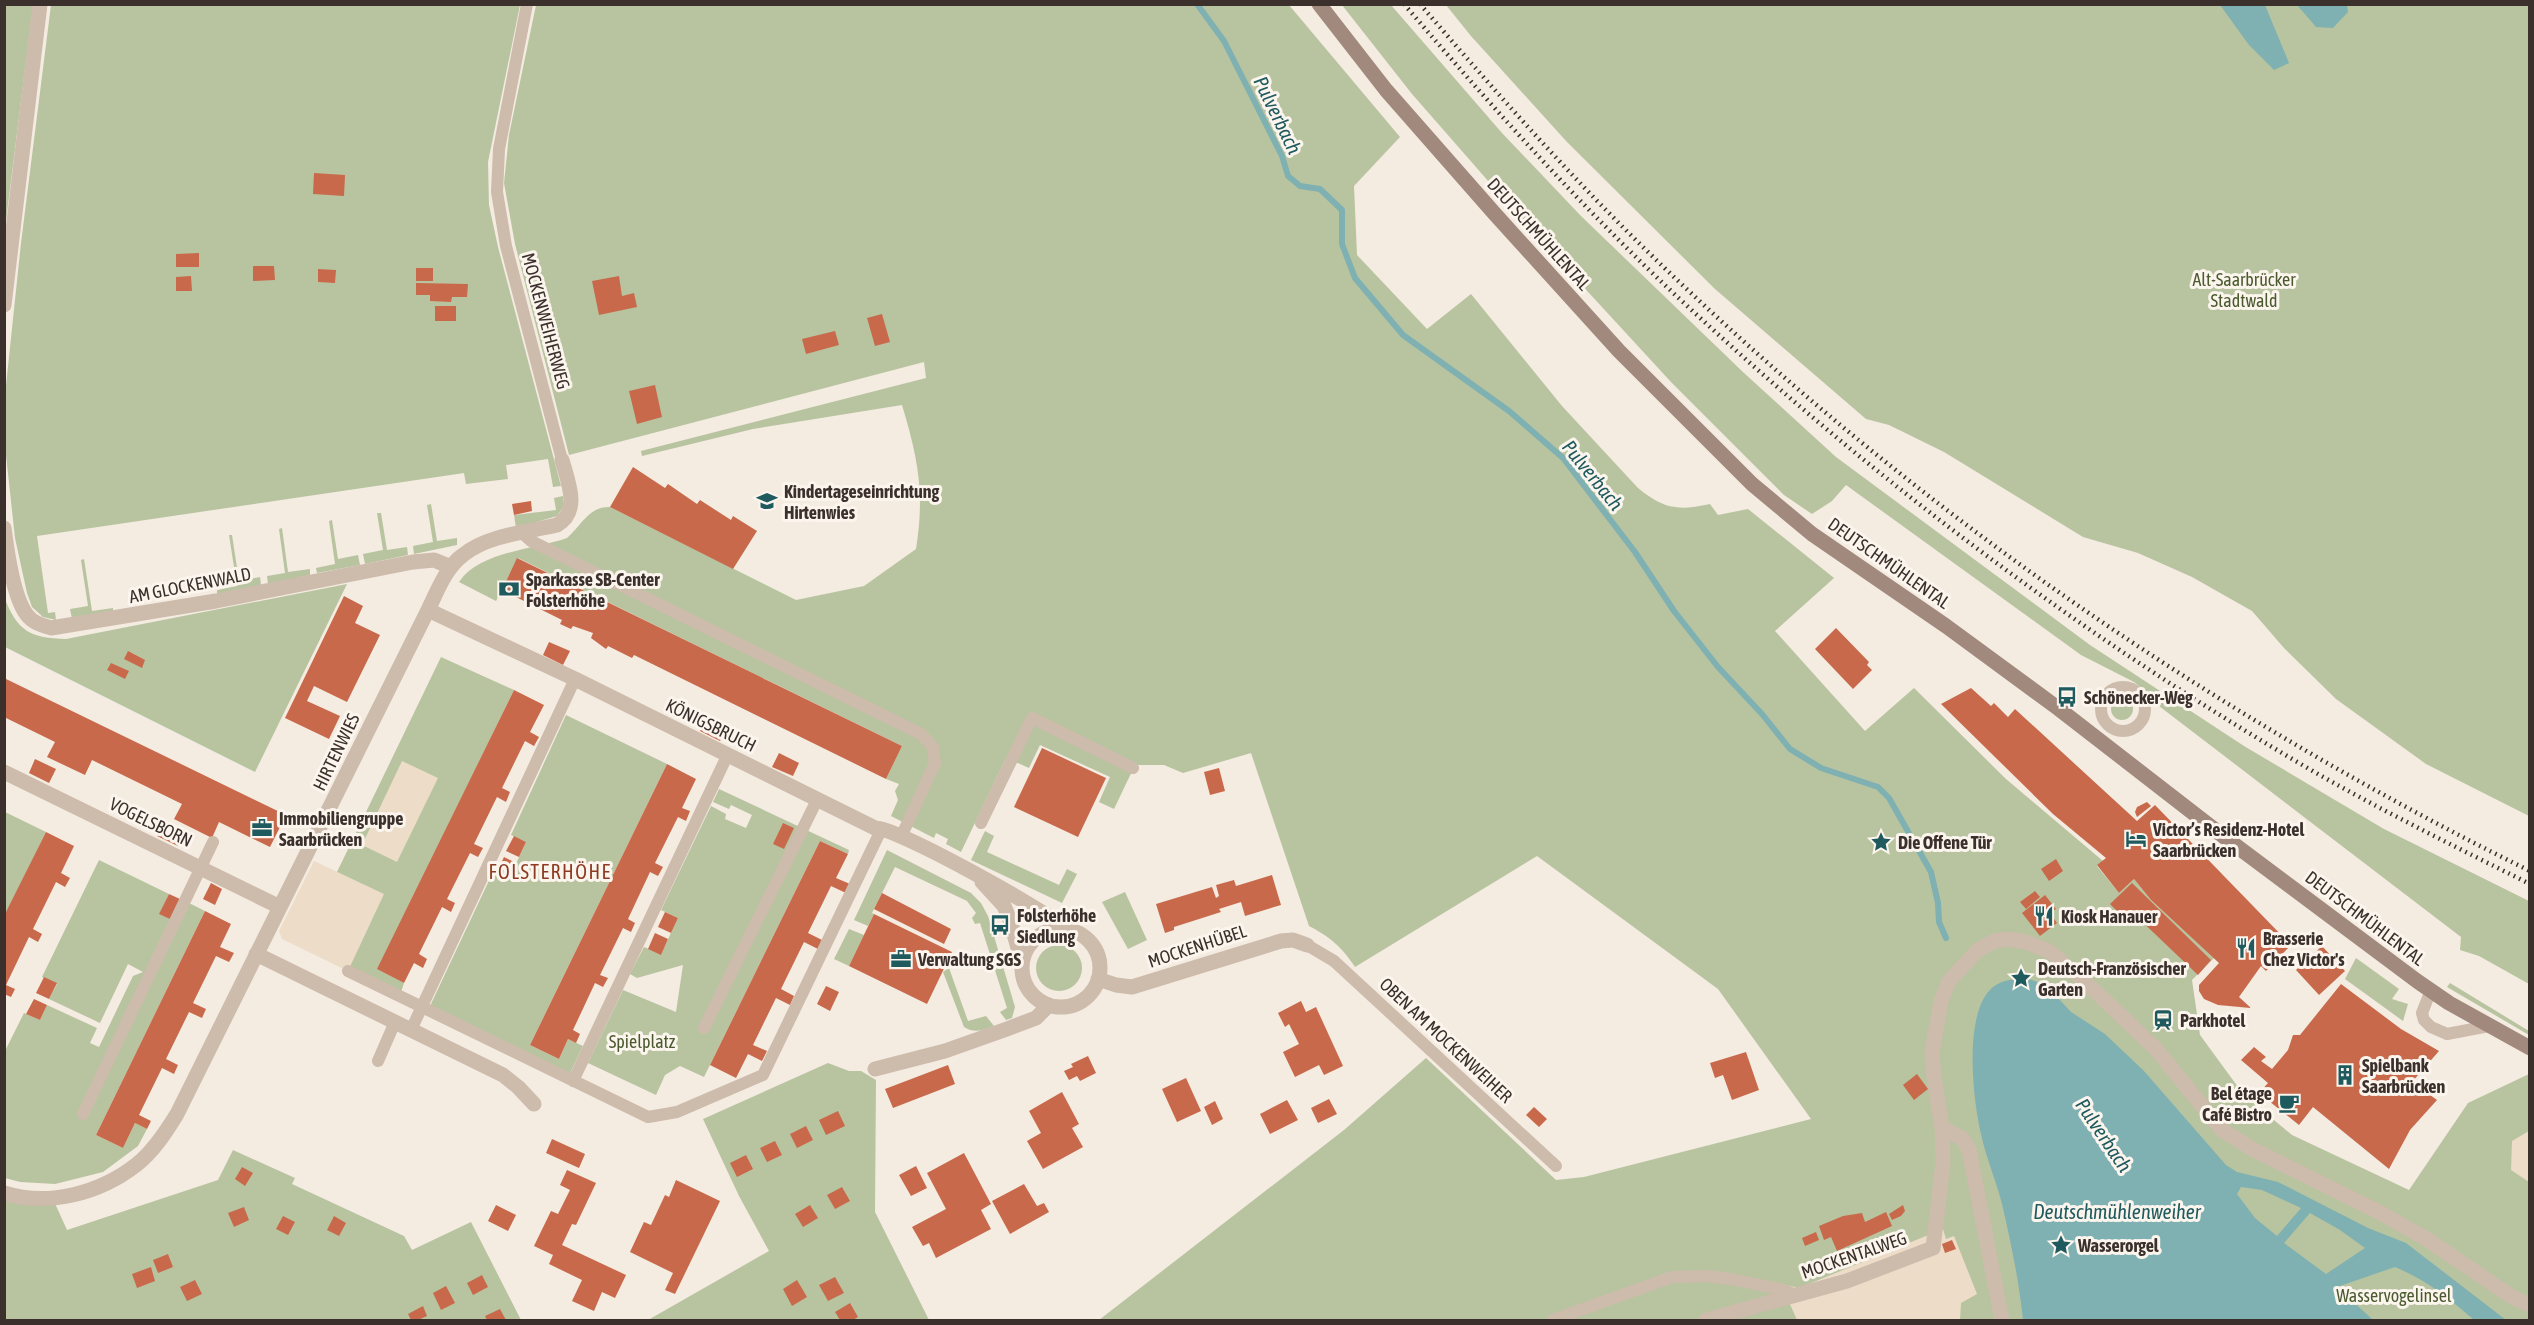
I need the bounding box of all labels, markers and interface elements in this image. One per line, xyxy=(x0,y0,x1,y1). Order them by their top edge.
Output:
water label: Pulverbach xyxy=(1249,72,1307,158)
street label: DEUTSCHMÜHLENTAL xyxy=(1483,174,1595,294)
street label: MOCKENWEIHERWEG xyxy=(518,251,574,391)
park label: Alt-Saarbrücker Stadtwald xyxy=(2192,269,2296,311)
water label: Pulverbach xyxy=(1558,435,1628,515)
place label: Kindertageseinrichtung Hirtenwies xyxy=(784,481,939,523)
school or university icon: Kindertageseinrichtung Hirtenwies xyxy=(755,489,779,513)
street label: DEUTSCHMÜHLENTAL xyxy=(1824,513,1954,613)
street label: AM GLOCKENWALD xyxy=(127,563,253,607)
place label: Sparkasse SB-Center Folsterhöhe xyxy=(526,569,660,611)
bank icon: Sparkasse SB-Center Folsterhöhe xyxy=(497,577,521,601)
bus stop icon: Schönecker-Weg xyxy=(2055,685,2079,709)
place label: Schönecker-Weg xyxy=(2084,687,2193,708)
street label: KÖNIGSBRUCH xyxy=(662,694,760,756)
street label: HIRTENWIES xyxy=(308,710,364,794)
street label: VOGELSBORN xyxy=(106,793,196,851)
place label: Immobiliengruppe Saarbrücken xyxy=(279,808,403,850)
office icon: Immobiliengruppe Saarbrücken xyxy=(250,816,274,840)
place label: Victor’s Residenz-Hotel Saarbrücken xyxy=(2152,819,2304,861)
hotel icon: Victor’s Residenz-Hotel Saarbrücken xyxy=(2124,827,2148,851)
place icon: Die Offene Tür xyxy=(1869,830,1893,854)
place label: Die Offene Tür xyxy=(1898,832,1992,853)
district label: FOLSTERHÖHE xyxy=(488,860,612,883)
street label: DEUTSCHMÜHLENTAL xyxy=(2301,866,2429,970)
restaurant icon: Kiosk Hanauer xyxy=(2032,904,2056,928)
place label: Folsterhöhe Siedlung xyxy=(1017,905,1096,947)
place label: Kiosk Hanauer xyxy=(2061,906,2158,927)
bus stop icon: Folsterhöhe Siedlung xyxy=(988,913,1012,937)
street label: MOCKENHÜBEL xyxy=(1145,920,1249,972)
place label: Brasserie Chez Victor's xyxy=(2263,928,2345,970)
restaurant icon: Brasserie Chez Victor's xyxy=(2234,936,2258,960)
office icon: Verwaltung SGS xyxy=(889,947,913,971)
place label: Verwaltung SGS xyxy=(917,949,1021,970)
place label: Deutsch-Französischer Garten xyxy=(2038,958,2186,1000)
place icon: Deutsch-Französischer Garten xyxy=(2009,966,2033,990)
street label: OBEN AM MOCKENWEIHER xyxy=(1375,973,1517,1107)
station icon: Parkhotel xyxy=(2151,1008,2175,1032)
place label: Parkhotel xyxy=(2180,1010,2245,1031)
park label: Spielplatz xyxy=(609,1031,676,1052)
place label: Spielbank Saarbrücken xyxy=(2362,1055,2446,1097)
building icon: Spielbank Saarbrücken xyxy=(2333,1063,2357,1087)
place label: Bel étage Café Bistro xyxy=(2202,1083,2272,1125)
cafe icon: Bel étage Café Bistro xyxy=(2277,1091,2301,1115)
water label: Pulverbach xyxy=(2071,1094,2137,1176)
water label: Deutschmühlenweiher xyxy=(2033,1200,2202,1223)
street label: MOCKENTALWEG xyxy=(1799,1227,1909,1283)
place icon: Wasserorgel xyxy=(2049,1233,2073,1257)
place label: Wasserorgel xyxy=(2077,1235,2159,1256)
park label: Wasservogelinsel xyxy=(2336,1285,2452,1306)

